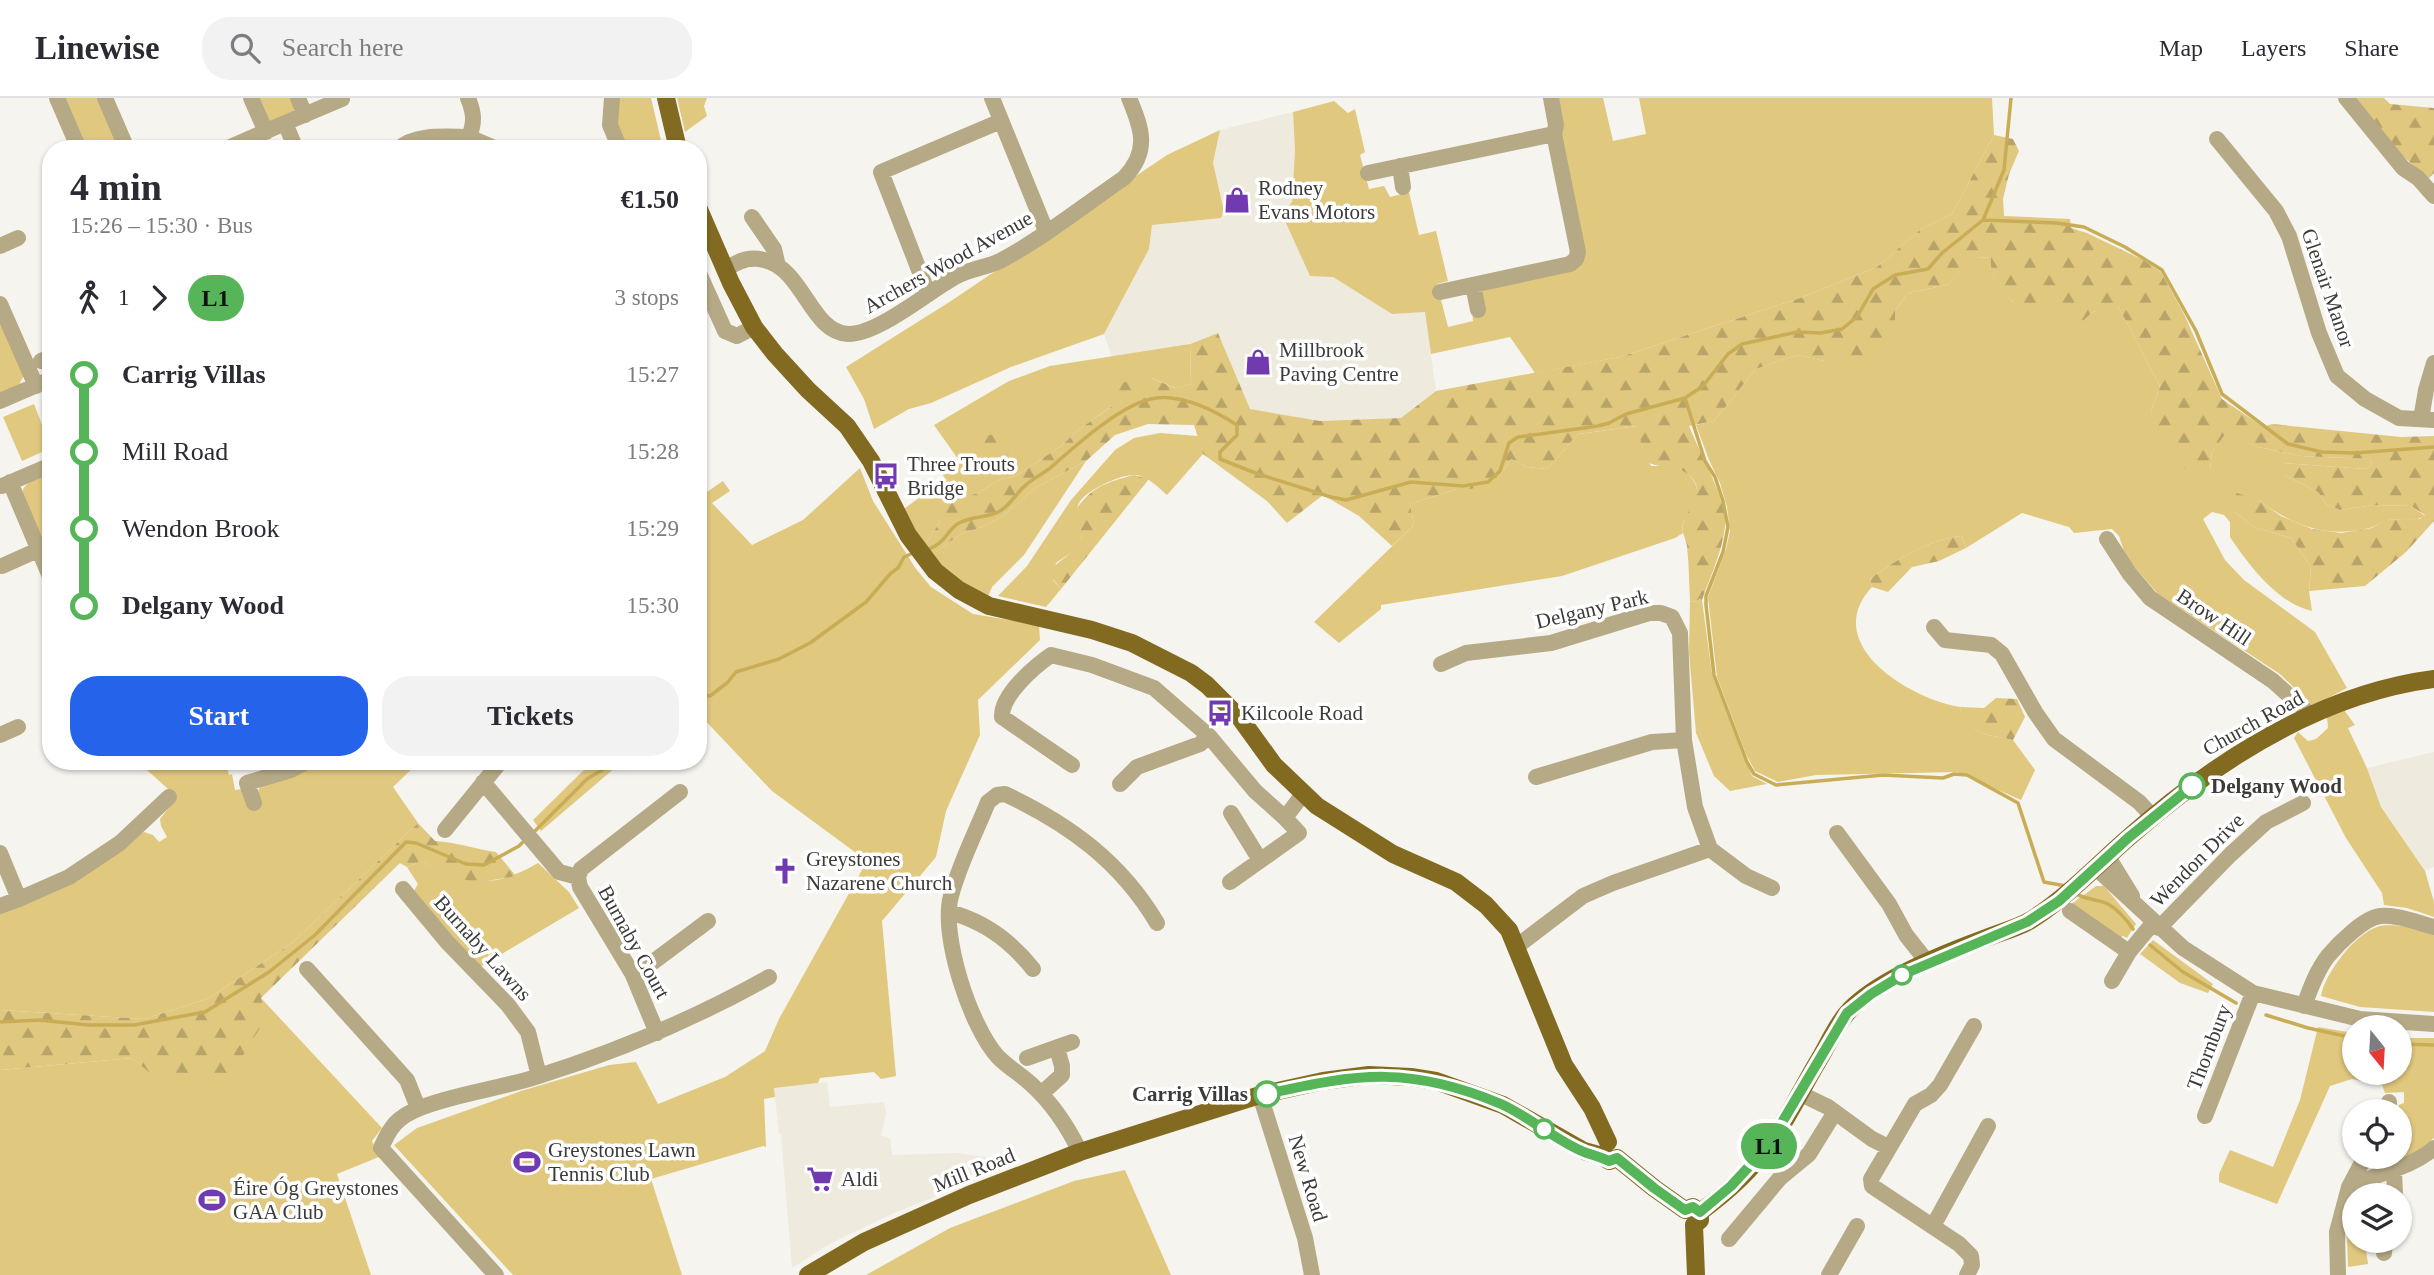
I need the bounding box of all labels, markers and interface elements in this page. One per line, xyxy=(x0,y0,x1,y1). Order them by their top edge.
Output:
search box xyxy=(202,17,692,80)
icon: search xyxy=(226,29,264,67)
text: Linewise xyxy=(35,30,160,66)
text: Search here xyxy=(282,33,404,62)
text: Map xyxy=(2159,35,2203,61)
text: Layers xyxy=(2241,35,2306,61)
text: Share xyxy=(2344,35,2399,61)
text: 4 min xyxy=(70,166,162,208)
place label: Rodney Evans Motors xyxy=(1258,176,1375,224)
text: €1.50 xyxy=(621,185,679,214)
shop icon: Rodney Evans Motors xyxy=(1222,185,1252,215)
street label: Archers Wood Avenue xyxy=(860,206,1036,318)
text: 15:26 – 15:30 · Bus xyxy=(70,213,253,238)
street label: Glenair Manor xyxy=(2296,225,2360,351)
icon: walk xyxy=(70,279,108,317)
icon: forward xyxy=(140,279,178,317)
text: 1 xyxy=(118,285,130,310)
text: L1 xyxy=(202,285,230,311)
text: 3 stops xyxy=(614,285,679,310)
place label: Millbrook Paving Centre xyxy=(1279,338,1399,386)
shop icon: Millbrook Paving Centre xyxy=(1243,347,1273,377)
text: Carrig Villas xyxy=(122,360,266,389)
text: 15:27 xyxy=(627,362,679,387)
text: Mill Road xyxy=(122,437,228,466)
text: 15:28 xyxy=(627,439,679,464)
place label: Three Trouts Bridge xyxy=(907,452,1015,500)
bus stop icon: Three Trouts Bridge xyxy=(871,461,901,491)
text: Wendon Brook xyxy=(122,514,280,543)
text: 15:29 xyxy=(627,516,679,541)
street label: Brow Hill xyxy=(2172,583,2256,651)
street label: Delgany Park xyxy=(1533,584,1651,634)
text: Delgany Wood xyxy=(122,591,284,620)
text: 15:30 xyxy=(627,593,679,618)
button: Start xyxy=(70,676,368,756)
button: Tickets xyxy=(382,676,679,756)
street label: Church Road xyxy=(2198,685,2308,761)
bus stop icon: Kilcoole Road xyxy=(1205,698,1235,728)
place label: Kilcoole Road xyxy=(1241,701,1363,725)
marker: Delgany Wood xyxy=(2179,773,2205,799)
place label: Delgany Wood xyxy=(2211,774,2342,798)
street label: Wendon Drive xyxy=(2145,808,2249,912)
place label: Greystones Nazarene Church xyxy=(806,847,953,895)
church icon: Greystones Nazarene Church xyxy=(770,856,800,886)
street label: Burnaby Court xyxy=(593,881,675,1003)
street label: Burnaby Lawns xyxy=(429,890,537,1006)
unlabelled marker xyxy=(1892,965,1912,985)
street label: Thornbury xyxy=(2182,1000,2236,1093)
north arrow xyxy=(2342,1015,2412,1085)
map controls xyxy=(2342,1015,2412,1253)
marker: Carrig Villas xyxy=(1254,1081,1280,1107)
place label: Carrig Villas xyxy=(1132,1082,1248,1106)
button: locate xyxy=(2342,1099,2412,1169)
unlabelled marker xyxy=(1534,1119,1554,1139)
line badge: L1 xyxy=(1738,1123,1800,1169)
street label: New Road xyxy=(1283,1132,1333,1225)
text: L1 xyxy=(1755,1133,1783,1159)
place label: Greystones Lawn Tennis Club xyxy=(548,1138,696,1186)
street label: Mill Road xyxy=(930,1143,1019,1197)
sports icon: Greystones Lawn Tennis Club xyxy=(512,1147,542,1177)
supermarket icon: Aldi xyxy=(805,1164,835,1194)
place label: Aldi xyxy=(841,1167,879,1191)
place label: Éire Óg Greystones GAA Club xyxy=(233,1176,399,1224)
button: layers xyxy=(2342,1183,2412,1253)
sports icon: Éire Óg Greystones GAA Club xyxy=(197,1185,227,1215)

